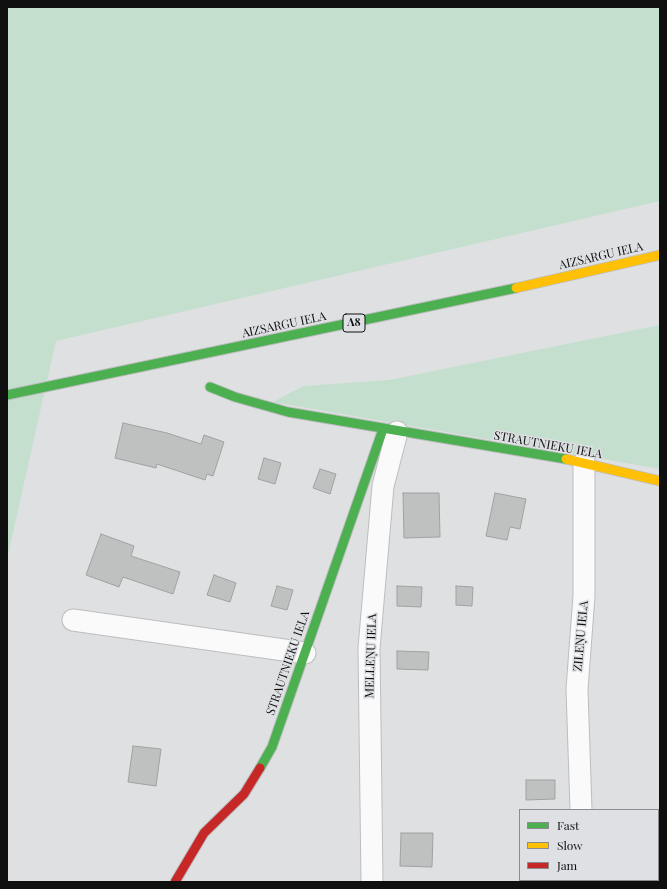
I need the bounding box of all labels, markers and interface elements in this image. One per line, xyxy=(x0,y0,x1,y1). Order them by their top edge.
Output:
street label: AIZSARGU IELA xyxy=(558,239,644,273)
street label: AIZSARGU IELA xyxy=(241,309,327,341)
road number: A8 xyxy=(343,314,365,332)
street label: STRAUTNIEKU IELA xyxy=(493,428,603,462)
street label: ZILEŅU IELA xyxy=(571,600,591,672)
street label: STRAUTNIEKU IELA xyxy=(263,609,313,717)
street label: MELLEŅU IELA xyxy=(362,613,380,699)
legend xyxy=(519,809,659,881)
text: Fast xyxy=(557,817,579,833)
text: Slow xyxy=(557,837,583,853)
text: Jam xyxy=(557,857,577,873)

